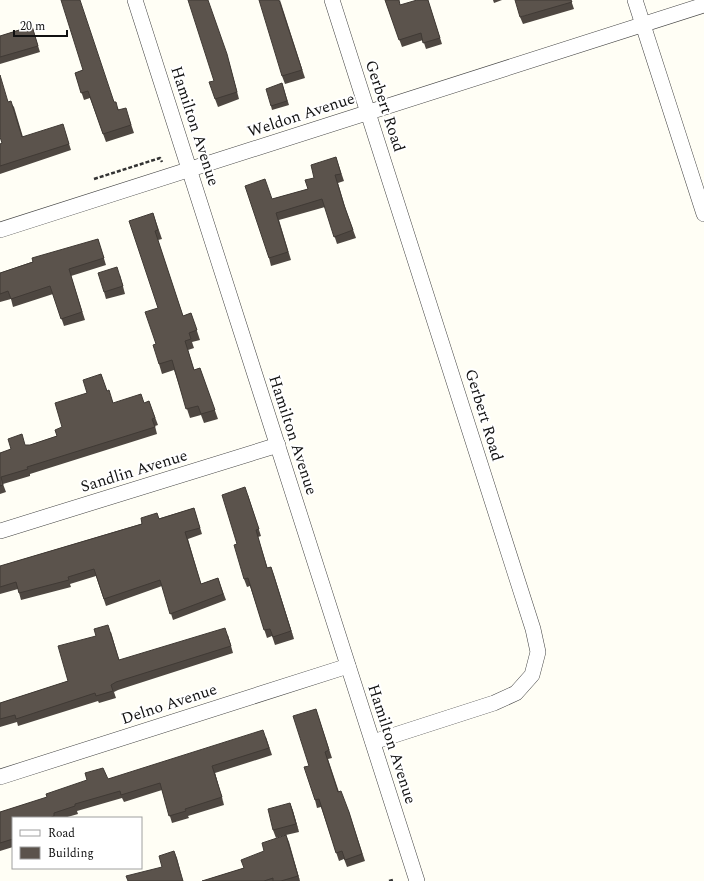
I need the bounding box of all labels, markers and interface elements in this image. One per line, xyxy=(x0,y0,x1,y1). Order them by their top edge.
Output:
scale bar xyxy=(14,12,67,38)
text: 20 m xyxy=(20,17,45,36)
street label: Gerbert Road xyxy=(359,57,411,155)
street label: Hamilton Avenue xyxy=(164,63,226,189)
street label: Weldon Avenue xyxy=(244,86,358,144)
street label: Gerbert Road xyxy=(459,366,509,464)
street label: Hamilton Avenue xyxy=(262,372,324,498)
street label: Sandlin Avenue xyxy=(78,443,190,499)
street label: Delno Avenue xyxy=(118,677,220,731)
street label: Hamilton Avenue xyxy=(361,681,423,807)
legend xyxy=(12,817,142,869)
text: Road xyxy=(48,824,75,843)
text: Building xyxy=(48,844,94,863)

